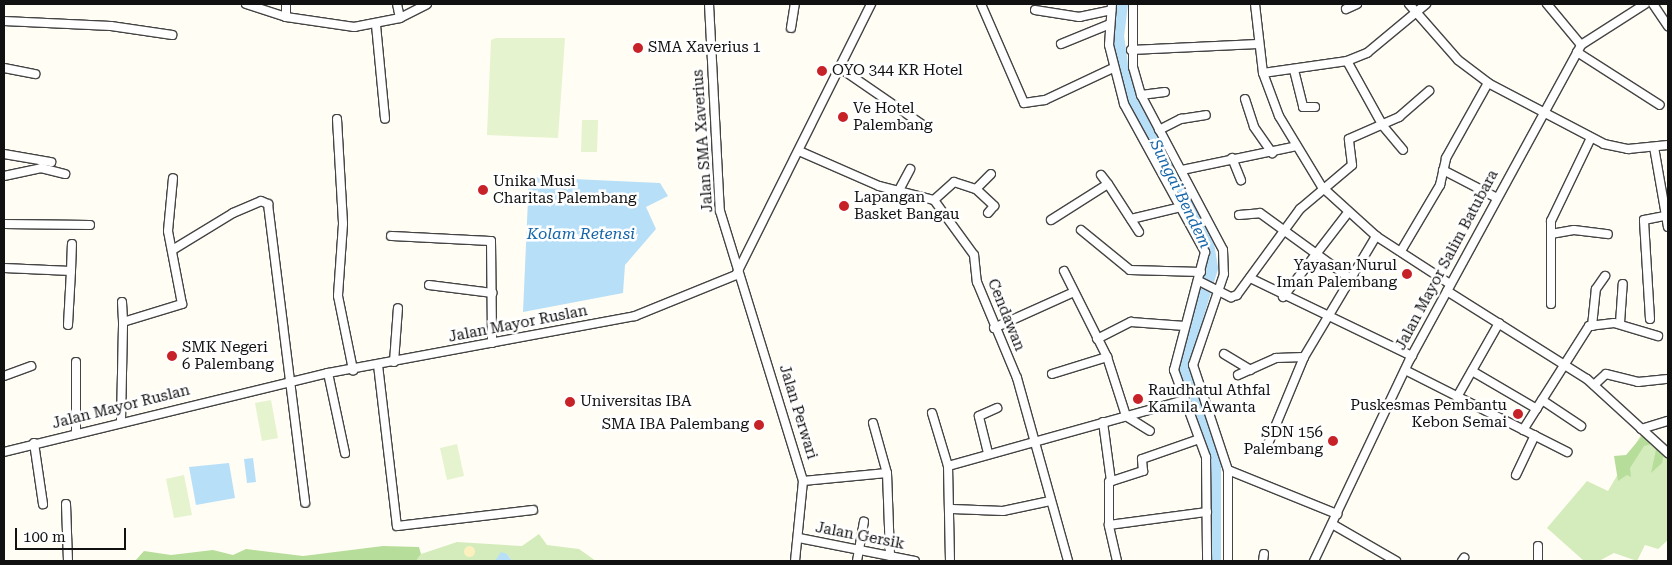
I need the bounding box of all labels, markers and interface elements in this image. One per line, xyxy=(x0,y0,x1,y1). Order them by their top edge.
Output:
place label: SMA Xaverius 1 xyxy=(648,39,761,57)
marker: SMA Xaverius 1 xyxy=(632,42,644,54)
place label: OYO 344 KR Hotel xyxy=(832,62,963,80)
marker: OYO 344 KR Hotel xyxy=(816,65,828,77)
street label: Jalan SMA Xaverius xyxy=(689,69,717,213)
place label: Ve Hotel Palembang xyxy=(853,99,933,134)
marker: Ve Hotel Palembang xyxy=(837,111,849,123)
water label: Sungai Bendem xyxy=(1145,137,1215,251)
street label: Jalan Mayor Salim Batubara xyxy=(1392,167,1502,353)
place label: Unika Musi Charitas Palembang xyxy=(493,172,637,207)
marker: Unika Musi Charitas Palembang xyxy=(477,184,489,196)
place label: Lapangan Basket Bangau xyxy=(854,188,959,223)
marker: Lapangan Basket Bangau xyxy=(838,200,850,212)
water label: Kolam Retensi xyxy=(527,224,635,244)
place label: Yayasan Nurul Iman Palembang xyxy=(1277,256,1397,291)
marker: Yayasan Nurul Iman Palembang xyxy=(1401,268,1413,280)
street label: Cendawan xyxy=(983,276,1029,354)
street label: Jalan Mayor Ruslan xyxy=(447,302,589,346)
place label: SMK Negeri 6 Palembang xyxy=(182,338,274,373)
marker: SMK Negeri 6 Palembang xyxy=(166,350,178,362)
street label: Jalan Perwari xyxy=(775,363,821,461)
street label: Jalan Mayor Ruslan xyxy=(50,381,192,433)
place label: Raudhatul Athfal Kamila Awanta xyxy=(1148,381,1270,416)
place label: Universitas IBA xyxy=(580,393,692,411)
marker: Raudhatul Athfal Kamila Awanta xyxy=(1132,393,1144,405)
marker: Universitas IBA xyxy=(564,396,576,408)
place label: Puskesmas Pembantu Kebon Semai xyxy=(1350,396,1507,431)
marker: Puskesmas Pembantu Kebon Semai xyxy=(1511,407,1525,421)
place label: SMA IBA Palembang xyxy=(602,416,749,434)
marker: SMA IBA Palembang xyxy=(753,419,765,431)
place label: SDN 156 Palembang xyxy=(1243,423,1323,458)
marker: SDN 156 Palembang xyxy=(1327,435,1339,447)
scale bar xyxy=(18,518,129,550)
street label: Jalan Gersik xyxy=(814,519,906,553)
text: 100 m xyxy=(23,528,66,546)

